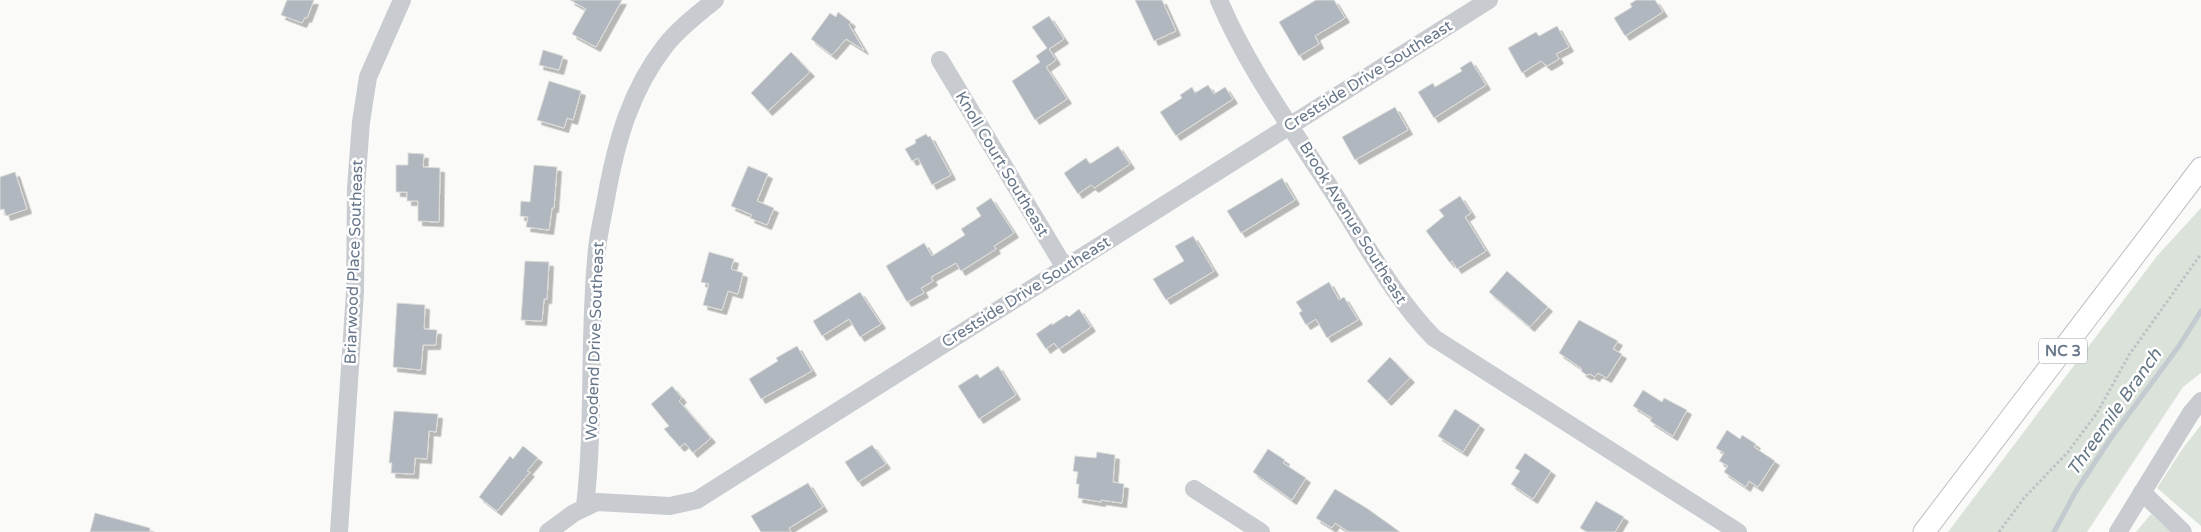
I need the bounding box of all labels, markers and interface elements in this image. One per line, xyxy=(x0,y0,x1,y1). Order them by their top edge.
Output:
street label: Crestside Drive Southeast xyxy=(1280,16,1456,136)
street label: Knoll Court Southeast xyxy=(951,88,1053,240)
street label: Brook Avenue Southeast xyxy=(1295,138,1411,308)
street label: Briarwood Place Southeast xyxy=(340,159,368,365)
street label: Crestside Drive Southeast xyxy=(938,232,1114,352)
street label: Woodend Drive Southeast xyxy=(582,241,608,441)
road number: NC 3 xyxy=(2039,338,2087,364)
water label: Threemile Branch xyxy=(2062,343,2167,480)

